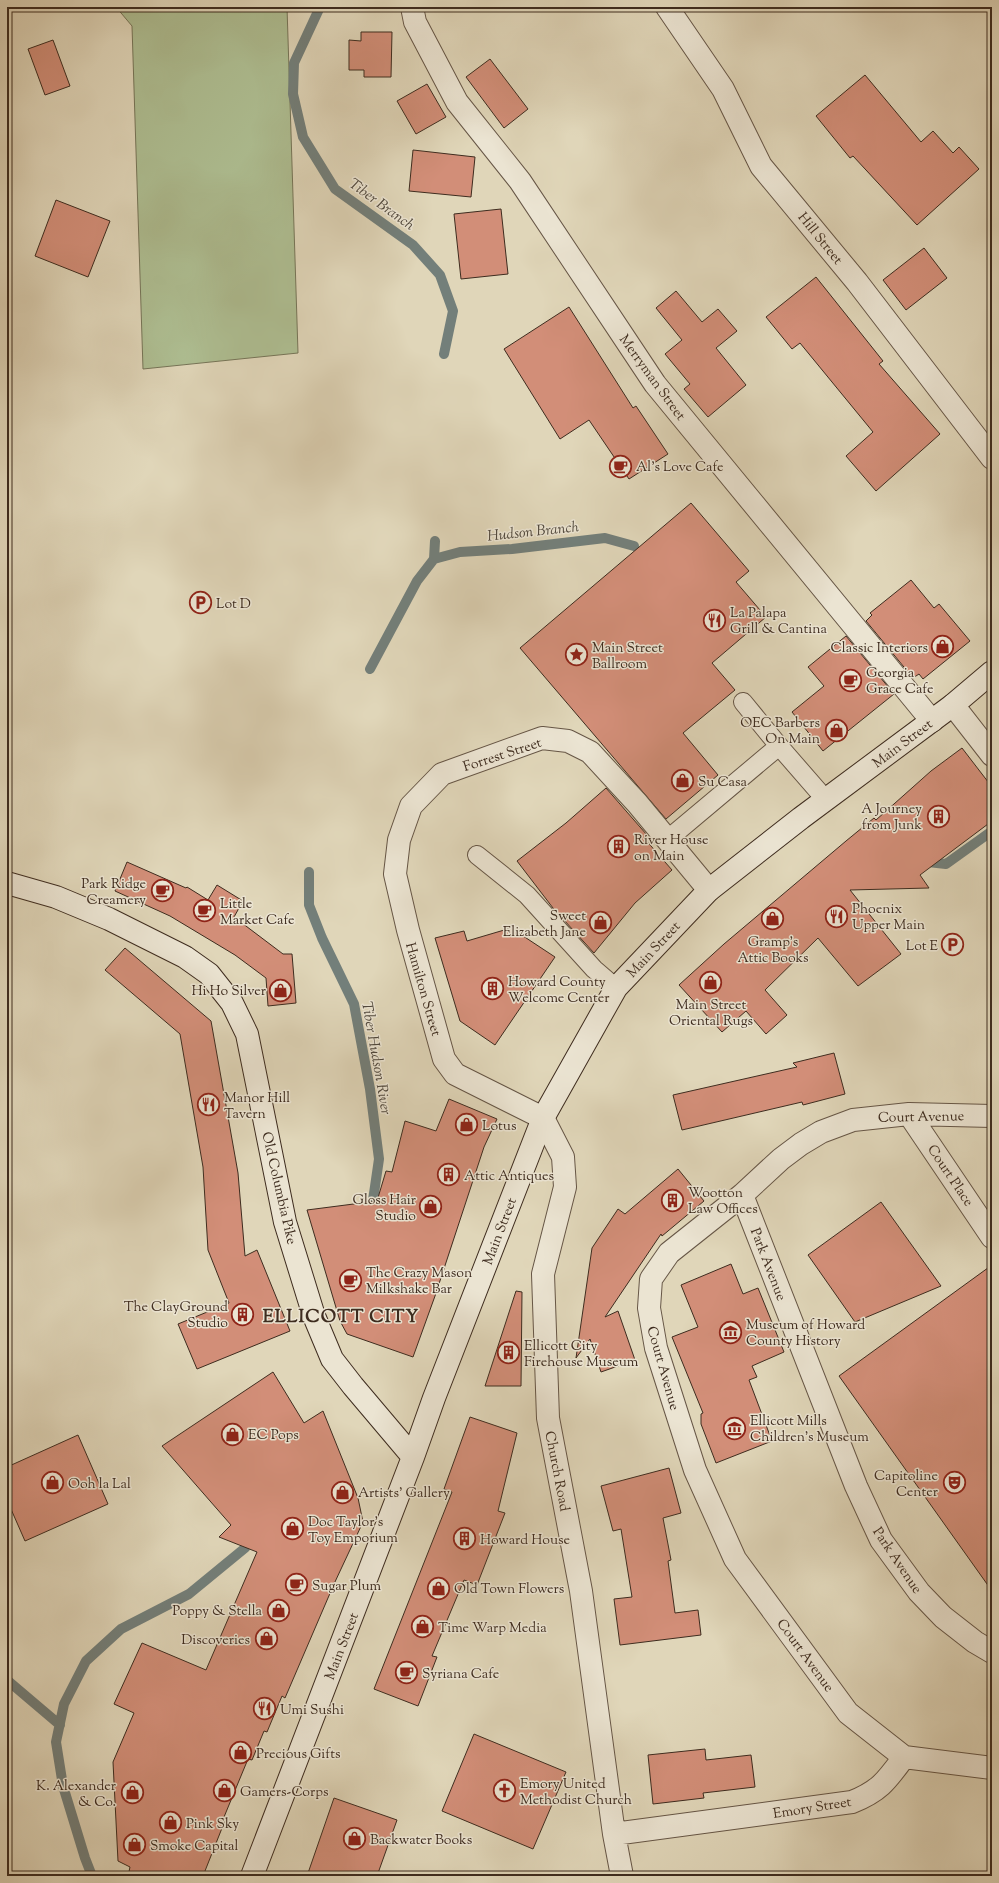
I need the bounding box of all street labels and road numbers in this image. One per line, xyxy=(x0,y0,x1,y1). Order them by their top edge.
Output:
street label: Hill Street xyxy=(792,209,847,270)
street label: Merryman Street xyxy=(613,331,690,426)
street label: Main Street xyxy=(869,715,938,774)
street label: Forrest Street xyxy=(461,734,545,778)
street label: Main Street xyxy=(623,918,686,983)
street label: Hamilton Street xyxy=(399,940,445,1039)
street label: Court Avenue xyxy=(878,1107,964,1129)
street label: Old Columbia Pike xyxy=(255,1130,301,1247)
street label: Court Place xyxy=(921,1141,977,1211)
street label: Main Street xyxy=(479,1195,523,1268)
street label: Park Avenue xyxy=(744,1225,790,1304)
street label: Court Avenue xyxy=(641,1324,684,1413)
street label: Church Road xyxy=(538,1429,574,1513)
street label: Park Avenue xyxy=(867,1524,926,1598)
street label: Main Street xyxy=(321,1610,365,1683)
street label: Court Avenue xyxy=(771,1615,838,1697)
street label: Emory Street xyxy=(772,1793,853,1825)

